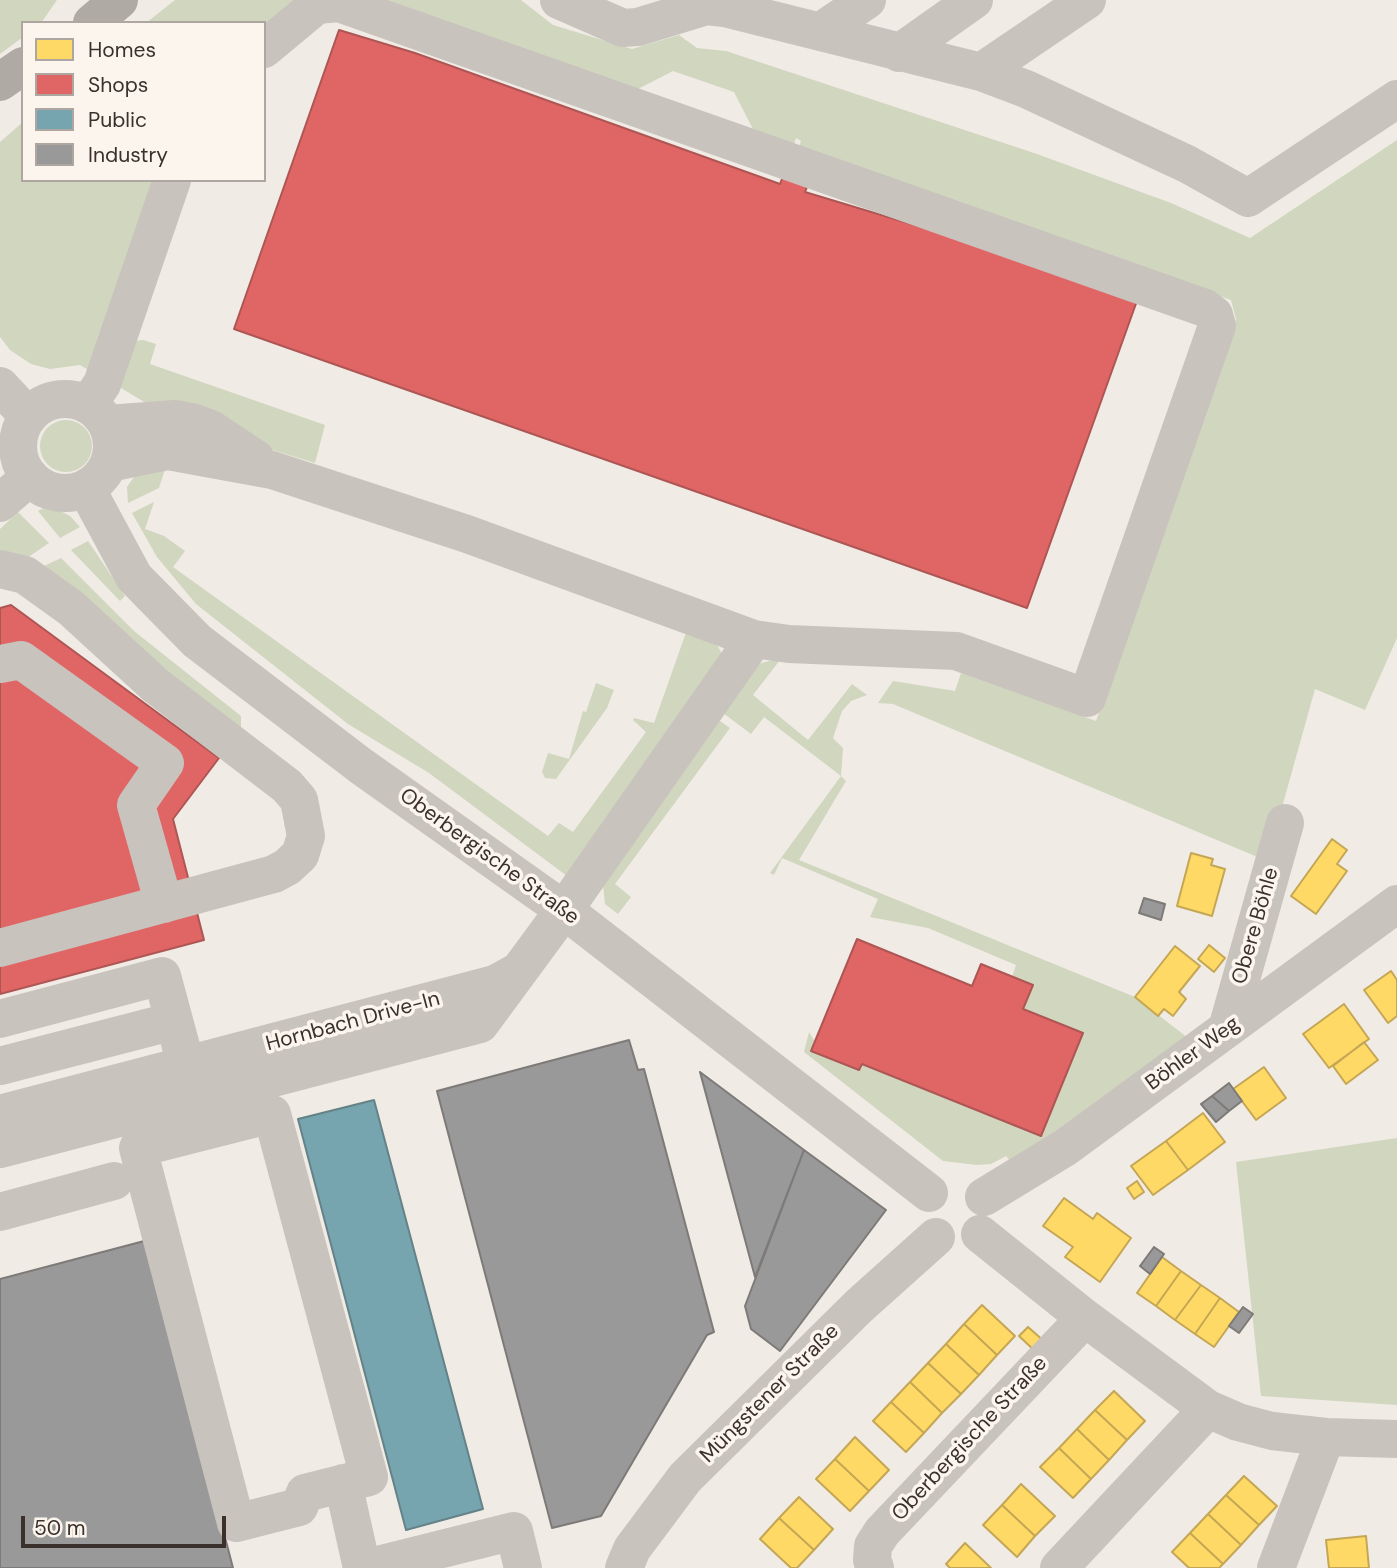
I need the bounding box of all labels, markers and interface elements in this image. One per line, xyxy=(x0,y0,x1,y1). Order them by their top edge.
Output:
legend xyxy=(21,21,266,182)
text: Homes xyxy=(88,36,156,64)
text: Shops xyxy=(88,71,148,99)
text: Public xyxy=(88,106,147,134)
text: Industry xyxy=(88,141,168,169)
street label: Oberbergische Straße xyxy=(394,783,584,931)
street label: Obere Böhle xyxy=(1227,865,1285,987)
street label: Hornbach Drive-In xyxy=(263,987,443,1057)
street label: Böhler Weg xyxy=(1141,1011,1245,1097)
street label: Müngstener Straße xyxy=(695,1319,845,1469)
street label: Oberbergische Straße xyxy=(887,1352,1053,1526)
scale bar xyxy=(24,1502,229,1546)
text: 50 m xyxy=(34,1514,85,1542)

